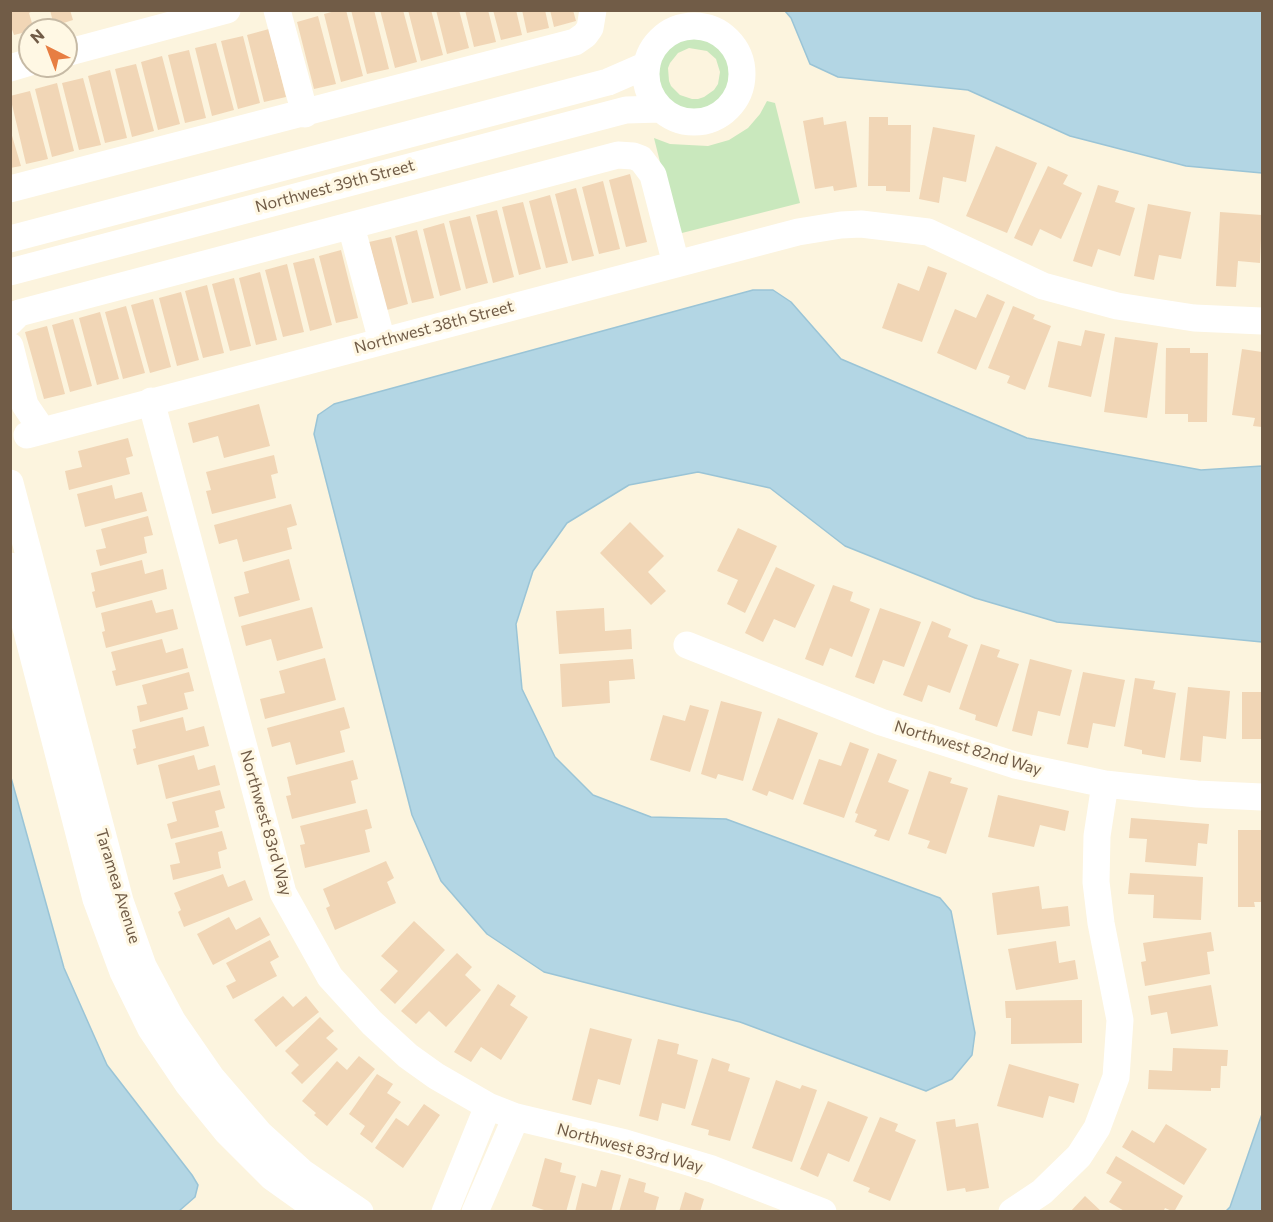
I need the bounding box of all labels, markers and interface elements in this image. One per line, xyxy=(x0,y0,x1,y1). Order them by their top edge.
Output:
north arrow xyxy=(18,18,78,78)
text: N xyxy=(26,25,48,47)
street label: Northwest 39th Street xyxy=(253,155,417,217)
street label: Northwest 38th Street xyxy=(352,296,516,358)
street label: Northwest 82nd Way xyxy=(892,716,1044,780)
street label: Northwest 83rd Way xyxy=(236,748,296,898)
street label: Taramea Avenue xyxy=(91,826,145,946)
street label: Northwest 83rd Way xyxy=(555,1119,705,1177)

